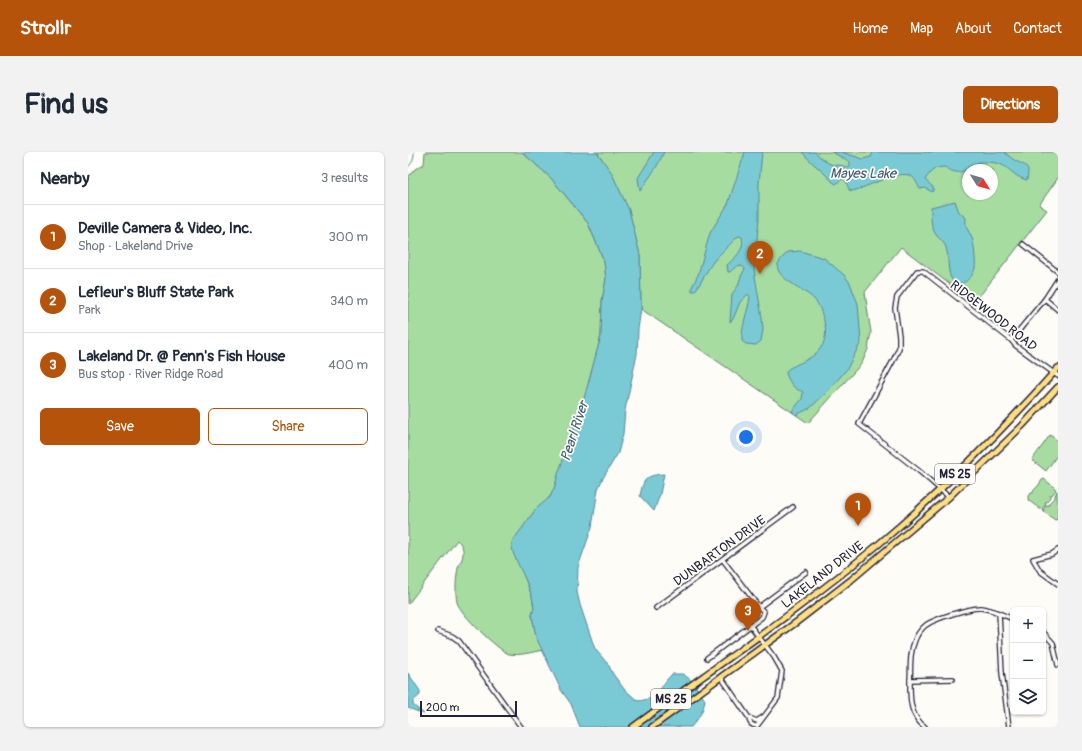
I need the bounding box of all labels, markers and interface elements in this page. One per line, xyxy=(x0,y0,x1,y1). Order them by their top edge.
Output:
text: Strollr xyxy=(20,16,71,40)
text: Home xyxy=(853,20,888,37)
text: Map xyxy=(910,20,933,37)
text: About xyxy=(955,20,991,37)
text: Contact xyxy=(1013,20,1062,37)
button: Directions xyxy=(963,86,1058,123)
text: Find us xyxy=(24,87,108,122)
north arrow xyxy=(962,164,998,200)
water label: Mayes Lake xyxy=(830,165,898,182)
text: Nearby xyxy=(40,168,89,189)
text: 3 results xyxy=(321,170,368,186)
text: Deville Camera & Video, Inc. xyxy=(78,219,252,238)
text: 1 xyxy=(50,229,56,245)
text: 300 m xyxy=(329,229,368,245)
text: Shop · Lakeland Drive xyxy=(78,238,193,254)
pin: 2 xyxy=(747,241,773,274)
street label: RIDGEWOOD ROAD xyxy=(947,277,1040,355)
text: Lefleur's Bluff State Park xyxy=(78,283,234,302)
text: 2 xyxy=(49,293,57,309)
text: 340 m xyxy=(330,293,368,309)
text: Park xyxy=(78,302,101,318)
text: Lakeland Dr. @ Penn's Fish House xyxy=(78,347,285,366)
text: 3 xyxy=(49,357,57,373)
text: 400 m xyxy=(328,357,368,373)
text: Bus stop · River Ridge Road xyxy=(78,366,223,382)
water label: Pearl River xyxy=(557,397,593,463)
button: Save xyxy=(40,408,200,445)
button: Share xyxy=(208,408,368,445)
your location xyxy=(736,427,756,447)
road number: MS 25 xyxy=(935,464,975,484)
pin: 1 xyxy=(845,493,871,526)
street label: DUNBARTON DRIVE xyxy=(670,512,769,590)
street label: LAKELAND DRIVE xyxy=(778,538,867,612)
pin: 3 xyxy=(735,598,761,631)
map controls xyxy=(1010,607,1046,715)
button: + xyxy=(1010,607,1046,643)
button: − xyxy=(1010,643,1046,679)
button: layers xyxy=(1010,679,1046,715)
road number: MS 25 xyxy=(651,689,691,709)
scale bar xyxy=(420,699,517,718)
text: 200 m xyxy=(426,701,459,714)

